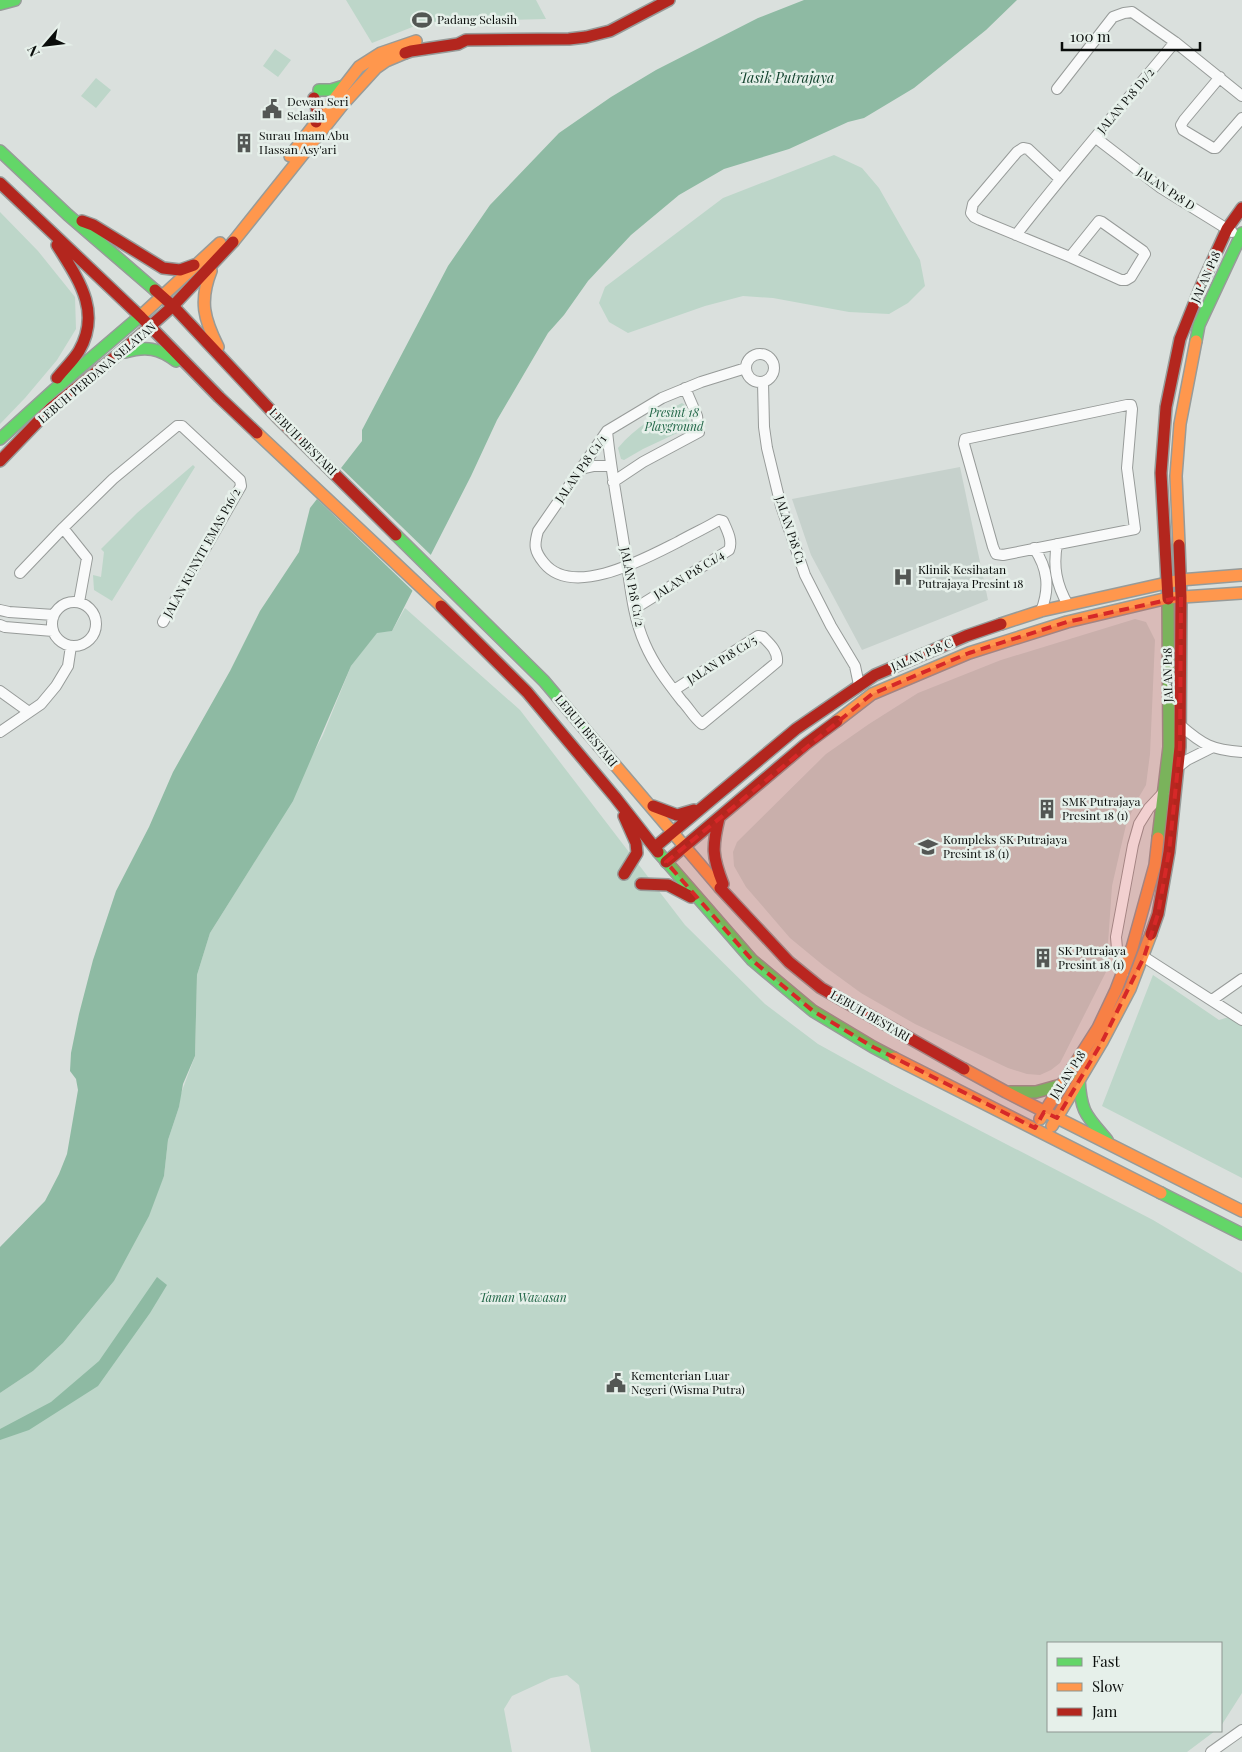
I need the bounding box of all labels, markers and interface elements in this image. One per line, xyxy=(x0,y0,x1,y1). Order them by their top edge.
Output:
sports icon: Padang Selasih xyxy=(411,9,433,31)
place label: Padang Selasih xyxy=(437,11,517,27)
north arrow xyxy=(20,20,70,70)
scale bar xyxy=(1062,20,1200,52)
text: 100 m xyxy=(1070,26,1111,46)
text: N xyxy=(22,42,44,60)
street label: JALAN P18 D1/2 xyxy=(1093,64,1157,137)
water label: Tasik Putrajaya xyxy=(740,68,834,87)
place label: Dewan Seri Selasih xyxy=(287,93,349,123)
public building icon: Dewan Seri Selasih xyxy=(261,98,283,120)
place label: Surau Imam Abu Hassan Asy'ari xyxy=(259,127,349,157)
building icon: Surau Imam Abu Hassan Asy'ari xyxy=(233,132,255,154)
street label: JALAN P18 D xyxy=(1134,162,1199,214)
street label: JALAN P18 xyxy=(1186,248,1224,306)
street label: LEBUH PERDANA SELATAN xyxy=(34,318,159,426)
street label: LEBUH BESTARI xyxy=(266,404,341,479)
park label: Presint 18 Playground xyxy=(644,404,704,434)
street label: JALAN P18 C1/1 xyxy=(550,431,610,506)
street label: JALAN KUNYIT EMAS P16/2 xyxy=(158,485,243,621)
street label: JALAN P18 C1 xyxy=(772,493,810,566)
street label: JALAN P18 C1/2 xyxy=(617,545,649,628)
street label: JALAN P18 C1/4 xyxy=(649,546,727,603)
place label: Klinik Kesihatan Putrajaya Presint 18 xyxy=(918,561,1023,591)
hospital icon: Klinik Kesihatan Putrajaya Presint 18 xyxy=(892,566,914,588)
street label: JALAN P18 C1/5 xyxy=(683,631,759,688)
street label: JALAN P18 C xyxy=(887,634,955,675)
street label: JALAN P18 xyxy=(1159,648,1175,703)
street label: LEBUH BESTARI xyxy=(552,691,622,770)
place label: SMK Putrajaya Presint 18 (1) xyxy=(1062,793,1140,823)
building icon: SMK Putrajaya Presint 18 (1) xyxy=(1036,798,1058,820)
place label: Kompleks SK Putrajaya Presint 18 (1) xyxy=(943,831,1067,861)
school or university icon: Kompleks SK Putrajaya Presint 18 (1) xyxy=(917,836,939,858)
place label: SK Putrajaya Presint 18 (1) xyxy=(1058,942,1126,972)
building icon: SK Putrajaya Presint 18 (1) xyxy=(1032,947,1054,969)
street label: LEBUH BESTARI xyxy=(828,986,913,1044)
street label: JALAN P18 xyxy=(1045,1047,1089,1103)
park label: Taman Wawasan xyxy=(479,1289,567,1305)
place label: Kementerian Luar Negeri (Wisma Putra) xyxy=(631,1367,745,1397)
public building icon: Kementerian Luar Negeri (Wisma Putra) xyxy=(605,1372,627,1394)
legend xyxy=(1047,1642,1222,1732)
text: Fast xyxy=(1092,1651,1121,1671)
text: Slow xyxy=(1092,1676,1124,1696)
text: Jam xyxy=(1091,1701,1118,1721)

